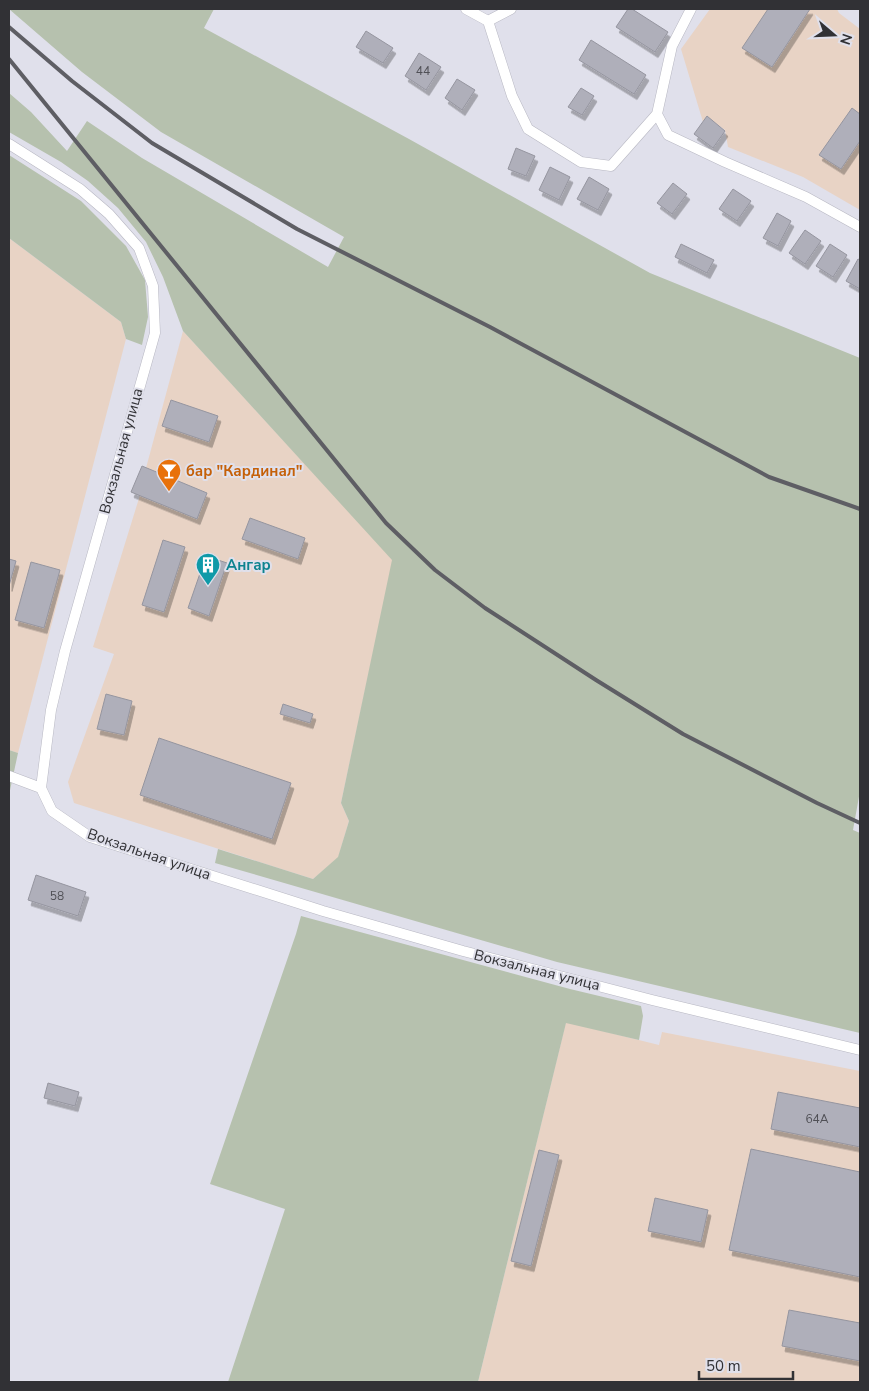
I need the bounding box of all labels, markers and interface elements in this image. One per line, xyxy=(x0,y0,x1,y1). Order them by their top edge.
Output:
north arrow xyxy=(809,10,859,60)
text: N xyxy=(835,31,857,47)
house number: 44 xyxy=(416,63,430,79)
street label: Вокзальная улица xyxy=(95,386,147,516)
bar icon: бар "Кардинал" xyxy=(156,458,182,492)
place label: бар "Кардинал" xyxy=(186,461,303,481)
building icon: Ангар xyxy=(195,552,221,586)
place label: Ангар xyxy=(226,555,271,575)
street label: Вокзальная улица xyxy=(85,823,213,885)
house number: 58 xyxy=(50,888,64,904)
street label: Вокзальная улица xyxy=(472,945,602,995)
house number: 64А xyxy=(805,1111,829,1127)
scale bar xyxy=(699,1348,793,1380)
text: 50 m xyxy=(706,1356,741,1376)

